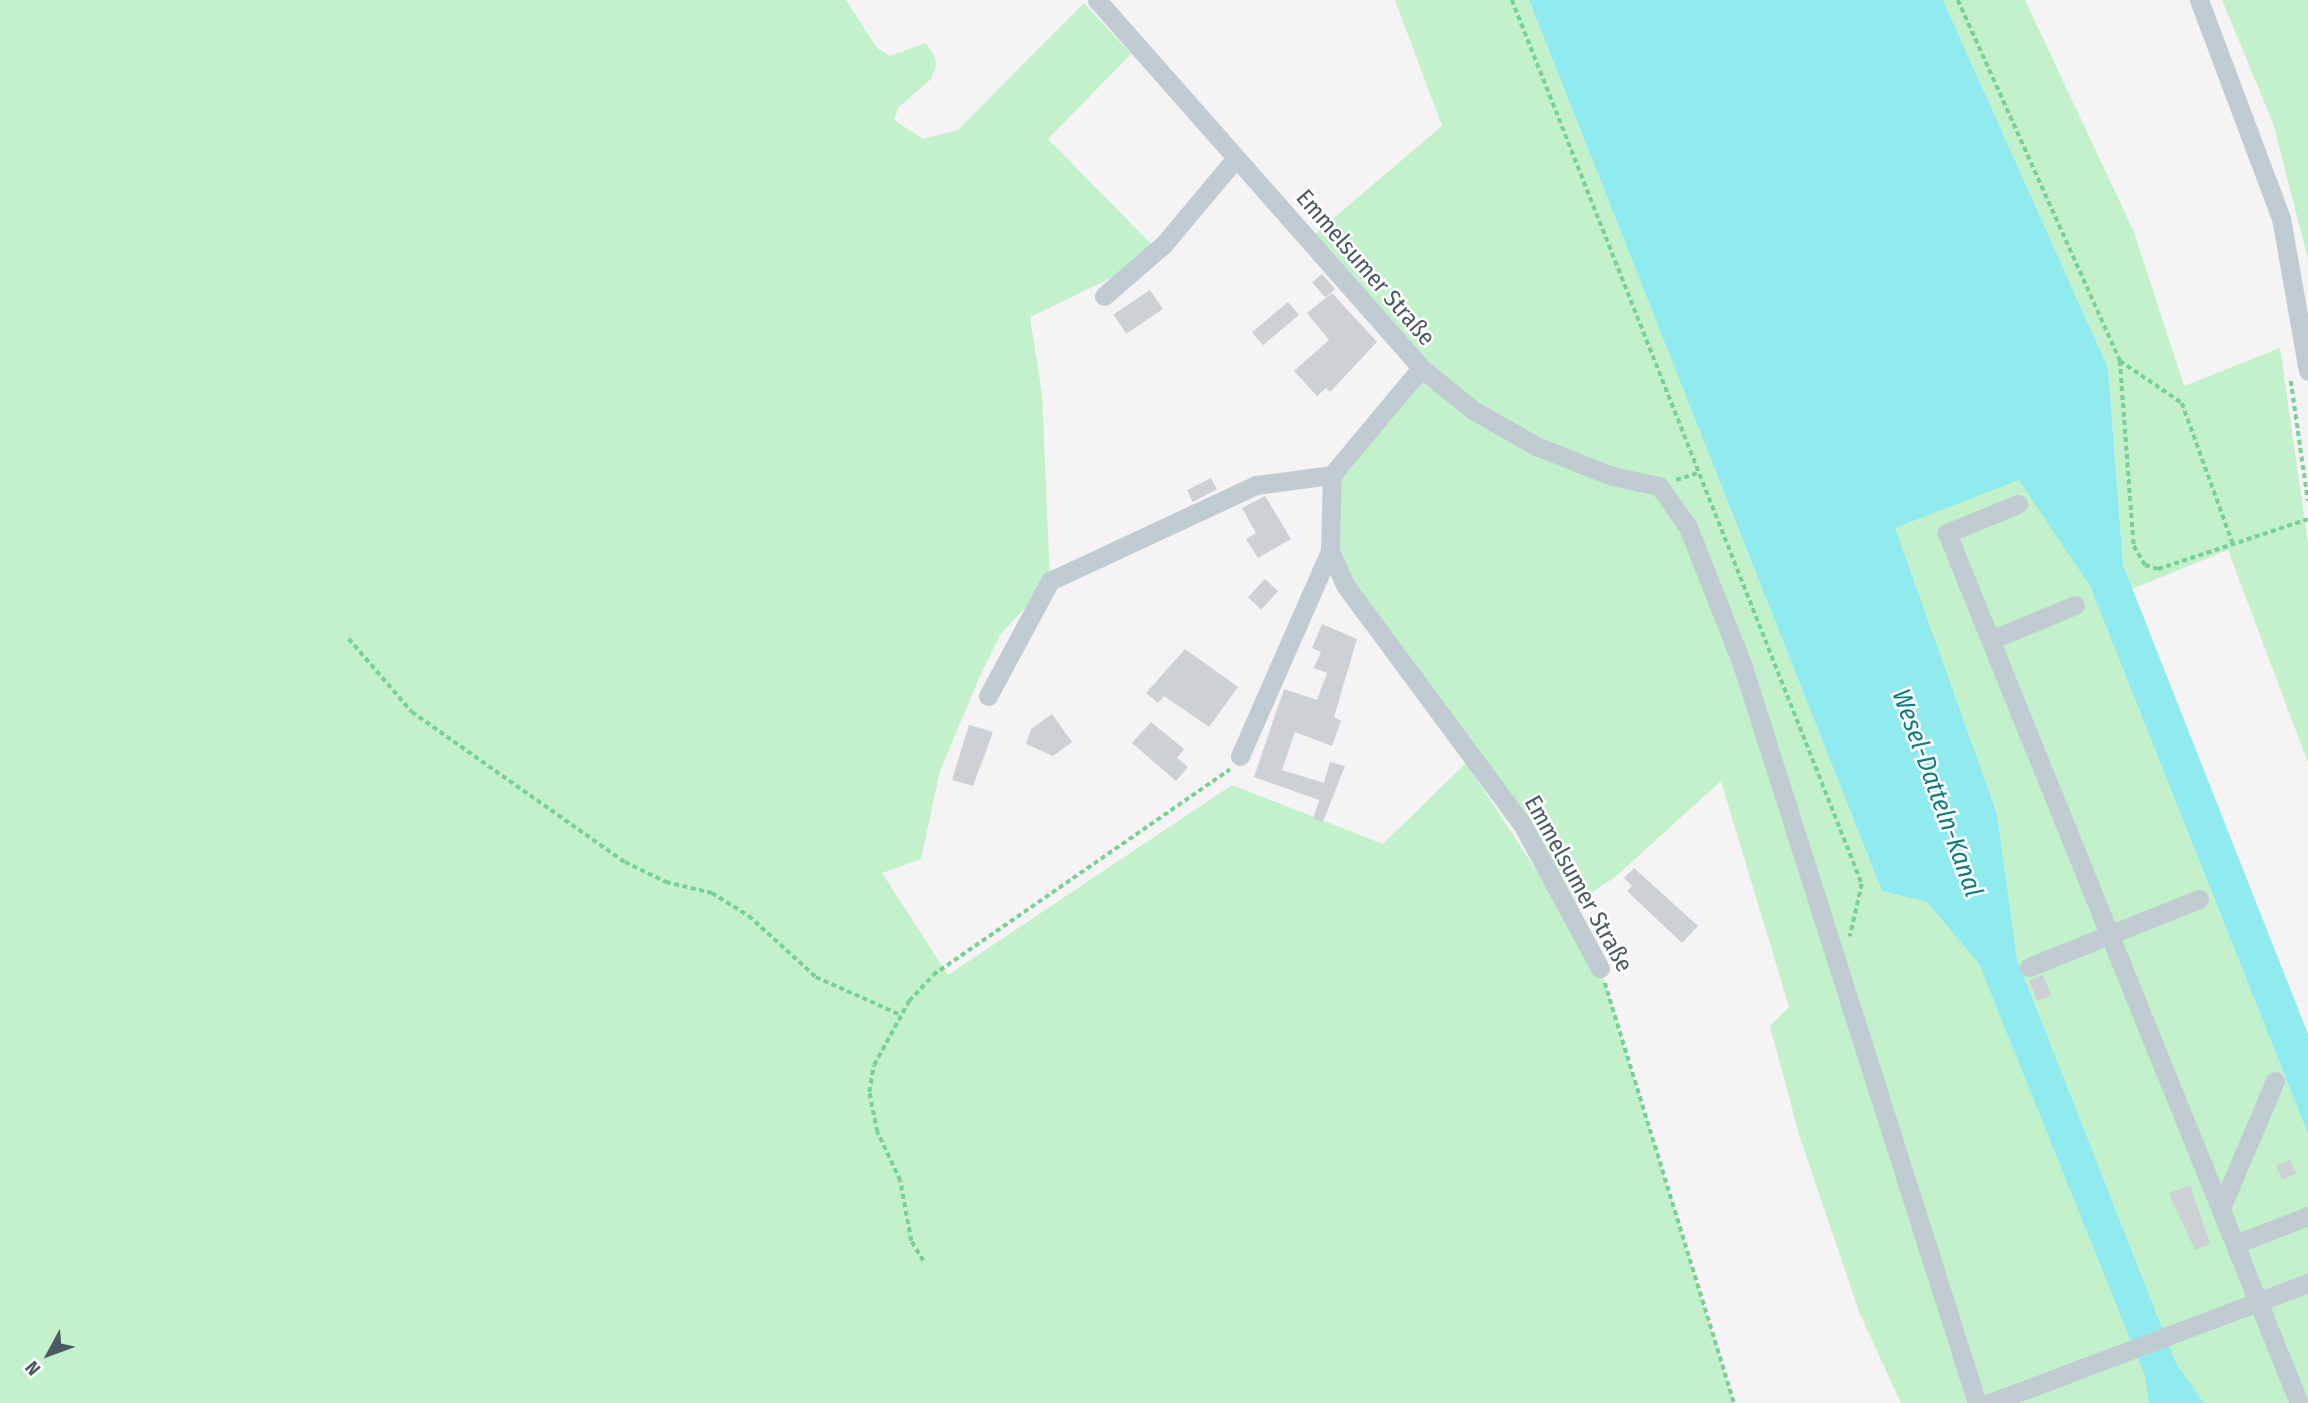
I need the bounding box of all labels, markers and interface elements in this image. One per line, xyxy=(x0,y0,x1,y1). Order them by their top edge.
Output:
street label: Emmelsumer Straße xyxy=(1289,184,1441,352)
water label: Wesel-Datteln-Kanal xyxy=(1885,685,1989,901)
street label: Emmelsumer Straße xyxy=(1518,791,1638,977)
north arrow xyxy=(14,1319,84,1389)
text: N xyxy=(20,1356,45,1380)

